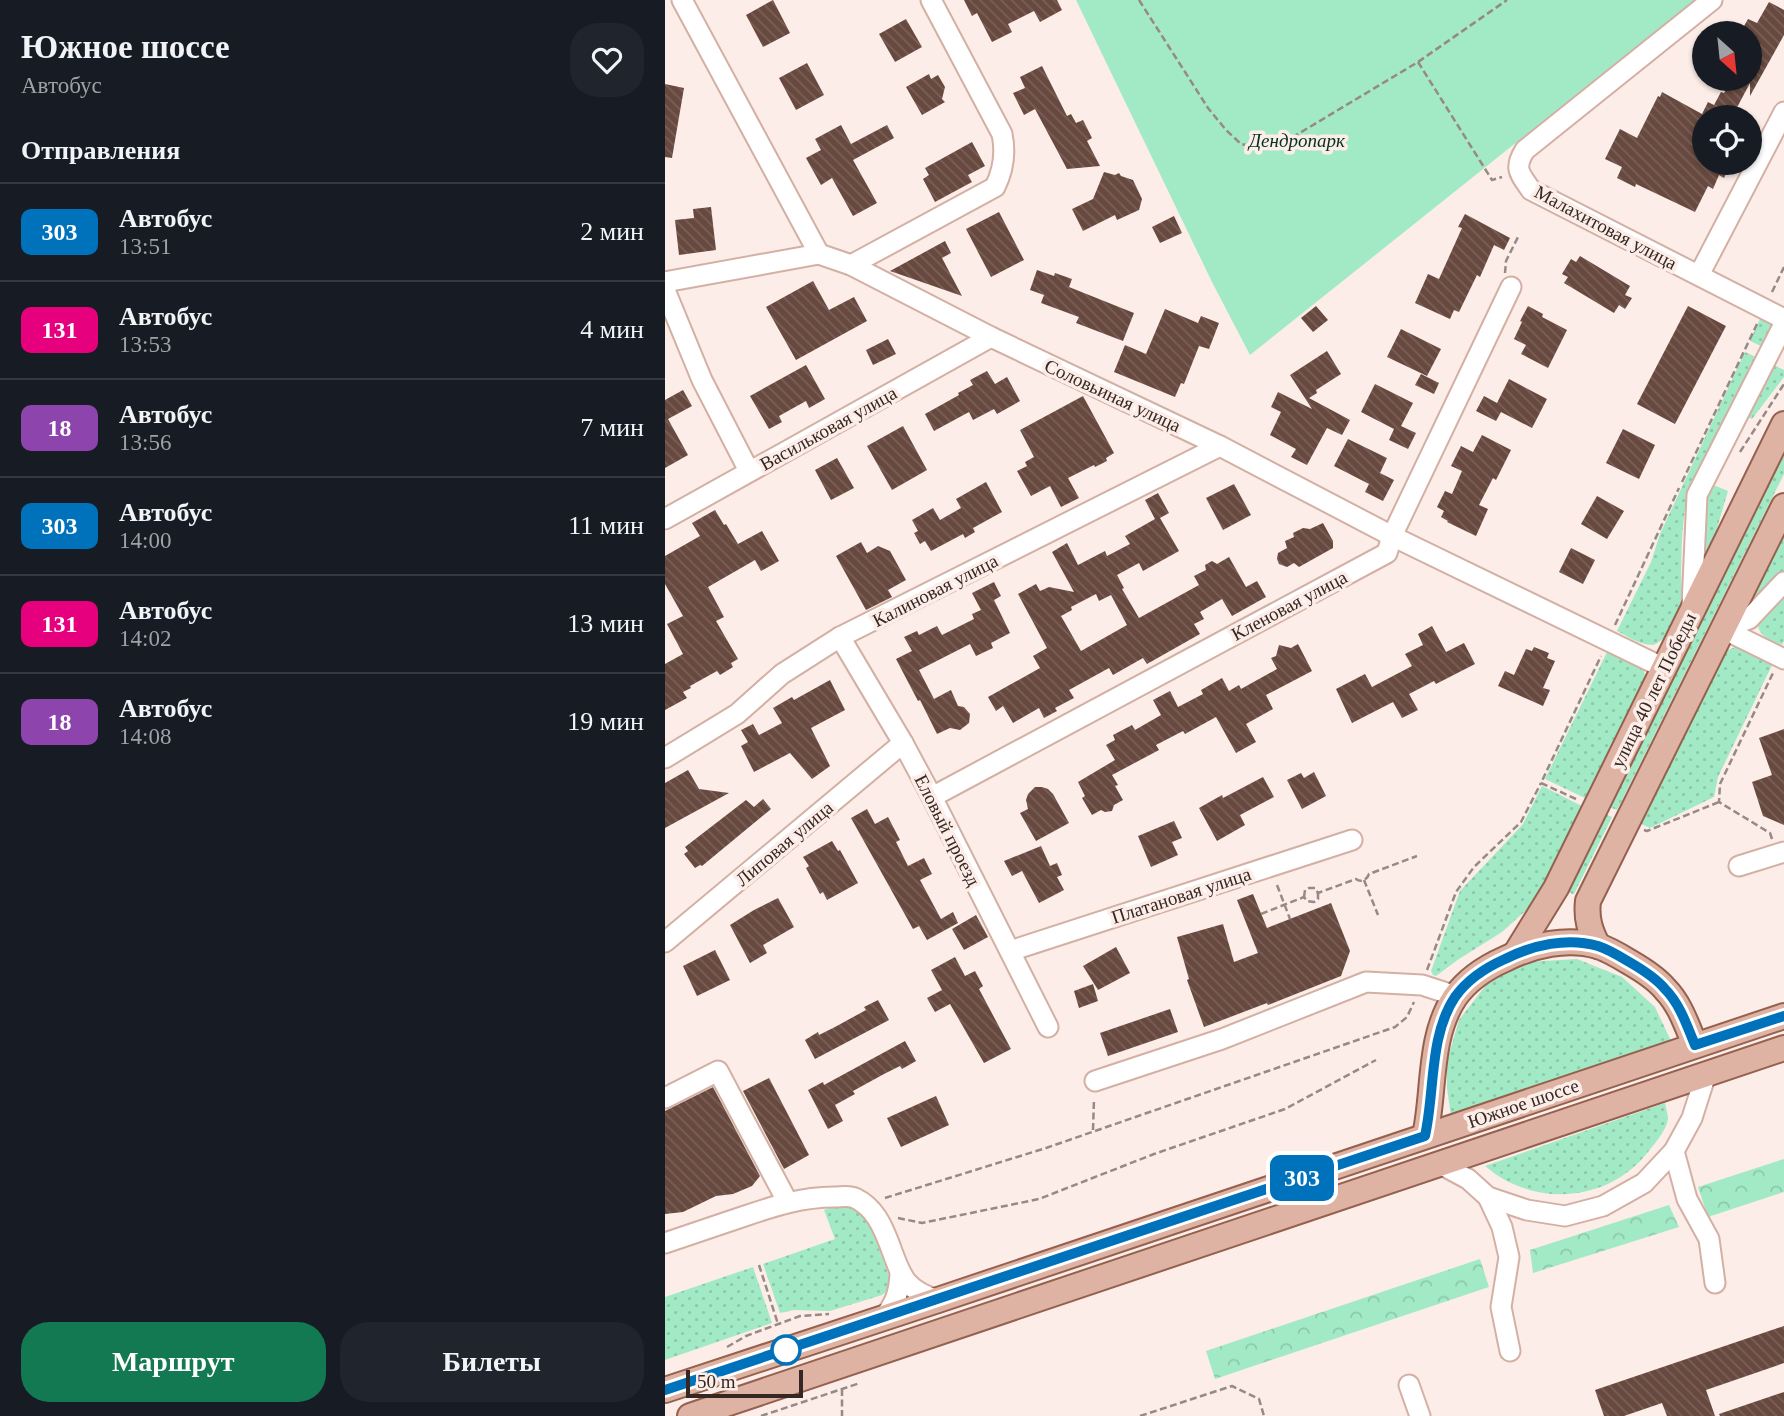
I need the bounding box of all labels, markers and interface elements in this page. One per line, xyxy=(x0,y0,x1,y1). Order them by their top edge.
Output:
north arrow xyxy=(1692,21,1762,91)
map controls xyxy=(1692,21,1762,175)
button: heart xyxy=(570,23,644,97)
text: Южное шоссе xyxy=(21,29,230,65)
text: Автобус xyxy=(21,73,102,98)
button: locate xyxy=(1692,105,1762,175)
park label: Дендропарк xyxy=(1247,130,1346,151)
text: Отправления xyxy=(21,136,180,165)
street label: Малахитовая улица xyxy=(1531,181,1681,274)
text: Автобус xyxy=(119,204,212,233)
text: 2 мин xyxy=(580,217,644,246)
text: 303 xyxy=(42,219,78,245)
text: 13:51 xyxy=(119,234,171,259)
text: Автобус xyxy=(119,302,212,331)
text: 4 мин xyxy=(580,315,644,344)
text: 131 xyxy=(42,317,78,343)
text: 13:53 xyxy=(119,332,171,357)
street label: Соловьиная улица xyxy=(1041,355,1185,436)
street label: Васильковая улица xyxy=(756,382,901,475)
text: Автобус xyxy=(119,400,212,429)
text: 7 мин xyxy=(580,413,644,442)
text: 18 xyxy=(48,415,72,441)
text: 13:56 xyxy=(119,430,171,455)
text: Автобус xyxy=(119,498,212,527)
text: 11 мин xyxy=(568,511,644,540)
text: 303 xyxy=(42,513,78,539)
text: 14:00 xyxy=(119,528,171,553)
street label: Калиновая улица xyxy=(869,550,1002,631)
street label: Кленовая улица xyxy=(1228,566,1351,645)
text: Автобус xyxy=(119,596,212,625)
text: 13 мин xyxy=(567,609,644,638)
street label: улица 40 лет Победы xyxy=(1607,609,1700,771)
text: 131 xyxy=(42,611,78,637)
text: 14:02 xyxy=(119,626,171,651)
text: Автобус xyxy=(119,694,212,723)
text: 19 мин xyxy=(567,707,644,736)
text: 18 xyxy=(48,709,72,735)
text: 14:08 xyxy=(119,724,171,749)
street label: Еловый проезд xyxy=(910,771,985,890)
street label: Липовая улица xyxy=(732,796,838,890)
street label: Платановая улица xyxy=(1109,863,1254,928)
street label: Южное шоссе xyxy=(1465,1075,1581,1132)
line badge: 303 xyxy=(1262,1155,1342,1201)
text: 303 xyxy=(1284,1165,1320,1191)
button: Маршрут xyxy=(21,1322,326,1402)
button: Билеты xyxy=(340,1322,644,1402)
unlabelled marker xyxy=(771,1335,801,1365)
scale bar xyxy=(686,1367,803,1399)
text: 50 m xyxy=(697,1371,736,1392)

